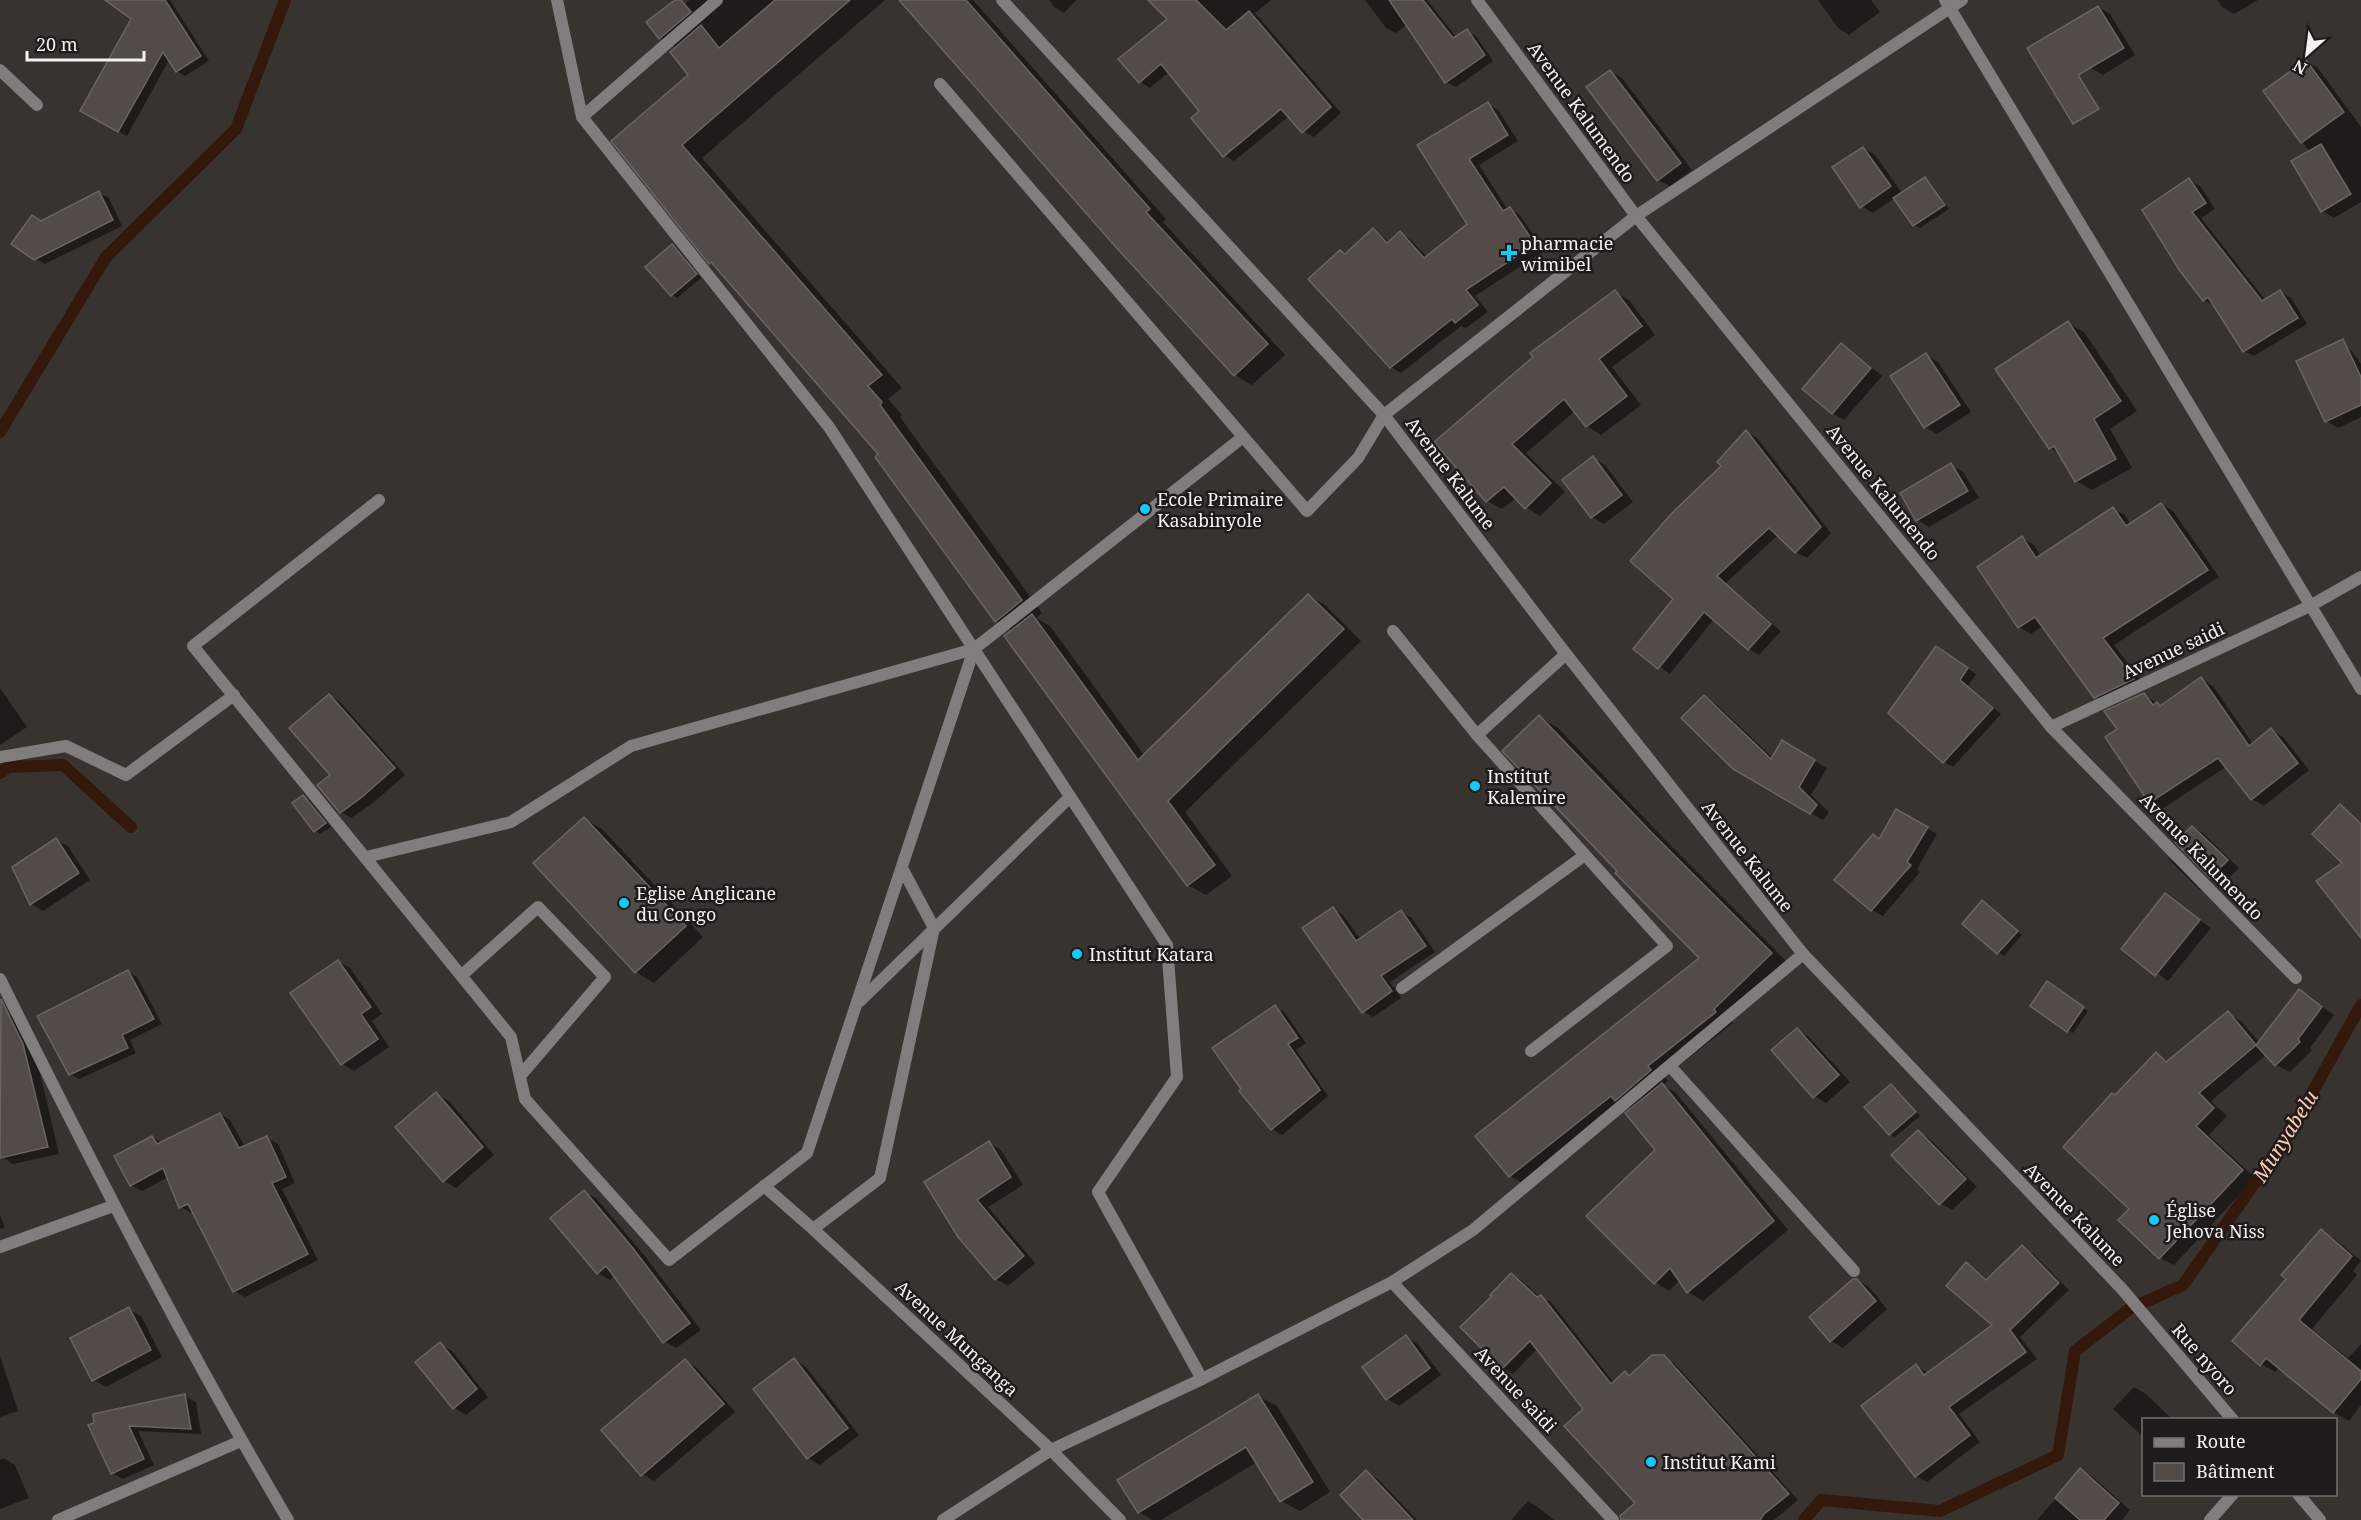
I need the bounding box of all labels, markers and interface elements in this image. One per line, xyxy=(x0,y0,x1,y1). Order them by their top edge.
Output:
scale bar xyxy=(27,24,144,62)
north arrow xyxy=(2277,24,2337,84)
text: 20 m xyxy=(36,32,78,56)
street label: Avenue Kalumendo xyxy=(1523,37,1641,187)
text: N xyxy=(2289,54,2311,80)
place label: pharmacie wimibel xyxy=(1521,231,1613,276)
marker: pharmacie wimibel xyxy=(1502,246,1516,260)
street label: Avenue Kalume xyxy=(1401,412,1501,534)
street label: Avenue Kalumendo xyxy=(1822,419,1946,565)
place label: Ecole Primaire Kasabinyole xyxy=(1157,487,1283,532)
marker: Ecole Primaire Kasabinyole xyxy=(1138,502,1152,516)
street label: Avenue saidi xyxy=(2118,616,2228,684)
place label: Institut Kalemire xyxy=(1487,764,1566,809)
marker: Institut Kalemire xyxy=(1468,779,1482,793)
street label: Avenue Kalumendo xyxy=(2135,787,2269,925)
street label: Avenue Kalume xyxy=(1697,795,1799,917)
place label: Eglise Anglicane du Congo xyxy=(636,881,776,926)
marker: Eglise Anglicane du Congo xyxy=(617,896,631,910)
place label: Institut Katara xyxy=(1089,942,1214,966)
marker: Institut Katara xyxy=(1070,947,1084,961)
water label: Munyabelu xyxy=(2246,1085,2324,1188)
street label: Avenue Kalume xyxy=(2019,1157,2131,1271)
place label: Église Jehova Niss xyxy=(2165,1198,2265,1243)
marker: Église Jehova Niss xyxy=(2147,1213,2161,1227)
street label: Avenue Munganga xyxy=(890,1275,1024,1401)
street label: Rue nyoro xyxy=(2167,1318,2243,1400)
street label: Avenue saidi xyxy=(1470,1341,1562,1438)
legend xyxy=(2142,1418,2337,1496)
text: Route xyxy=(2196,1429,2246,1453)
place label: Institut Kami xyxy=(1663,1450,1776,1474)
marker: Institut Kami xyxy=(1644,1455,1658,1469)
text: Bâtiment xyxy=(2196,1459,2275,1483)

